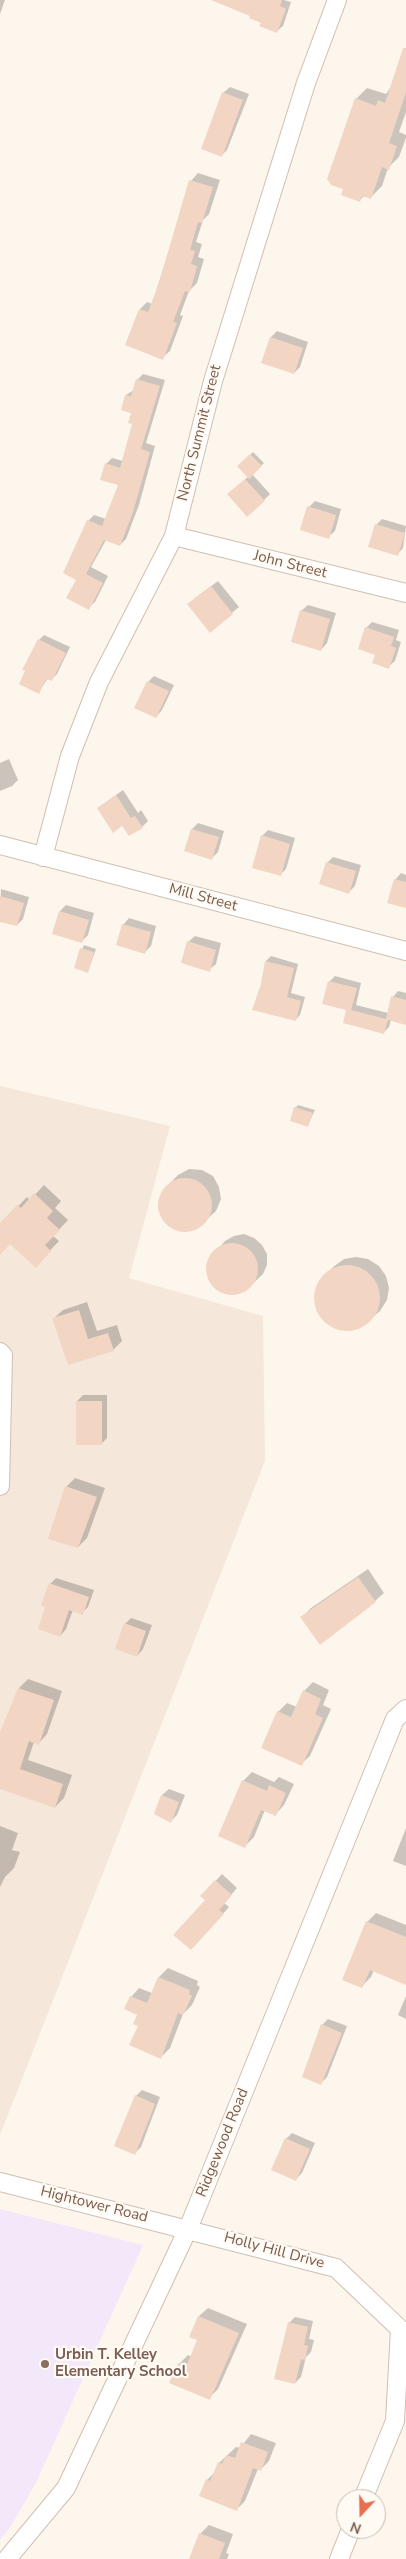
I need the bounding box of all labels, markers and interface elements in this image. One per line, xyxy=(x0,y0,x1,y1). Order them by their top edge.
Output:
street label: North Summit Street xyxy=(174,363,226,503)
street label: John Street xyxy=(251,547,329,583)
street label: Mill Street xyxy=(167,880,239,916)
street label: Ridgewood Road xyxy=(193,2086,253,2200)
street label: Hightower Road xyxy=(38,2183,150,2227)
street label: Holly Hill Drive xyxy=(222,2229,326,2273)
place label: Urbin T. Kelley Elementary School xyxy=(55,2346,186,2381)
marker: Urbin T. Kelley Elementary School xyxy=(39,2358,51,2370)
north arrow xyxy=(336,2489,386,2539)
text: N xyxy=(348,2517,364,2538)

